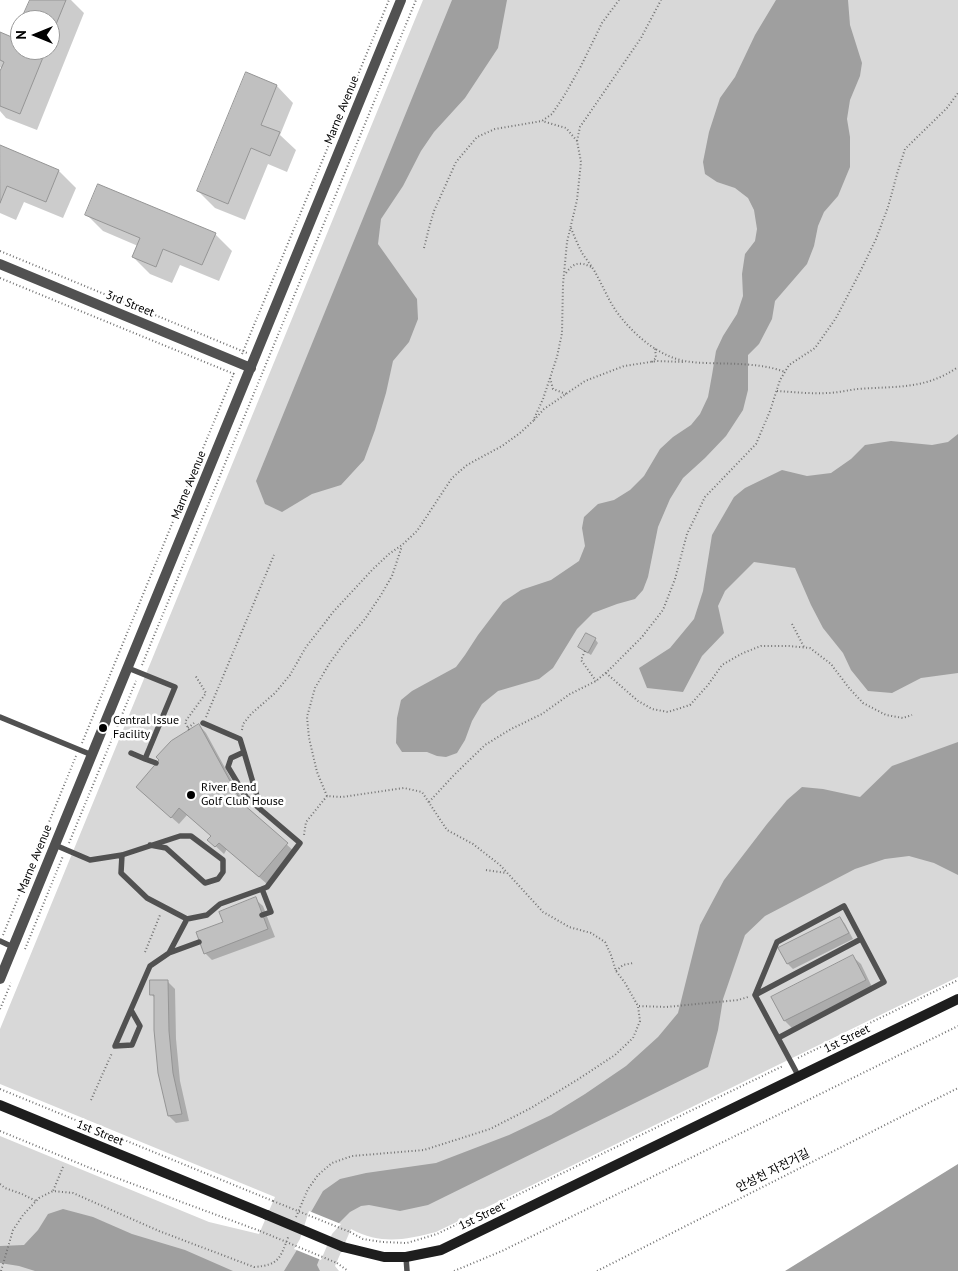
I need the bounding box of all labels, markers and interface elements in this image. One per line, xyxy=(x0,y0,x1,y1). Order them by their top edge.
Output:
north arrow xyxy=(10,10,60,60)
text: N xyxy=(12,30,30,40)
street label: Marne Avenue xyxy=(322,74,362,146)
street label: 3rd Street xyxy=(104,288,156,320)
street label: Marne Avenue xyxy=(169,449,209,521)
place label: Central Issue Facility xyxy=(113,714,179,742)
marker: Central Issue Facility xyxy=(97,722,109,734)
place label: River Bend Golf Club House xyxy=(201,781,284,809)
marker: River Bend Golf Club House xyxy=(185,789,197,801)
street label: Marne Avenue xyxy=(15,823,55,895)
street label: 1st Street xyxy=(822,1022,872,1056)
street label: 1st Street xyxy=(74,1117,126,1149)
street label: 안성천 자전거길 xyxy=(734,1146,812,1196)
street label: 1st Street xyxy=(457,1199,507,1233)

